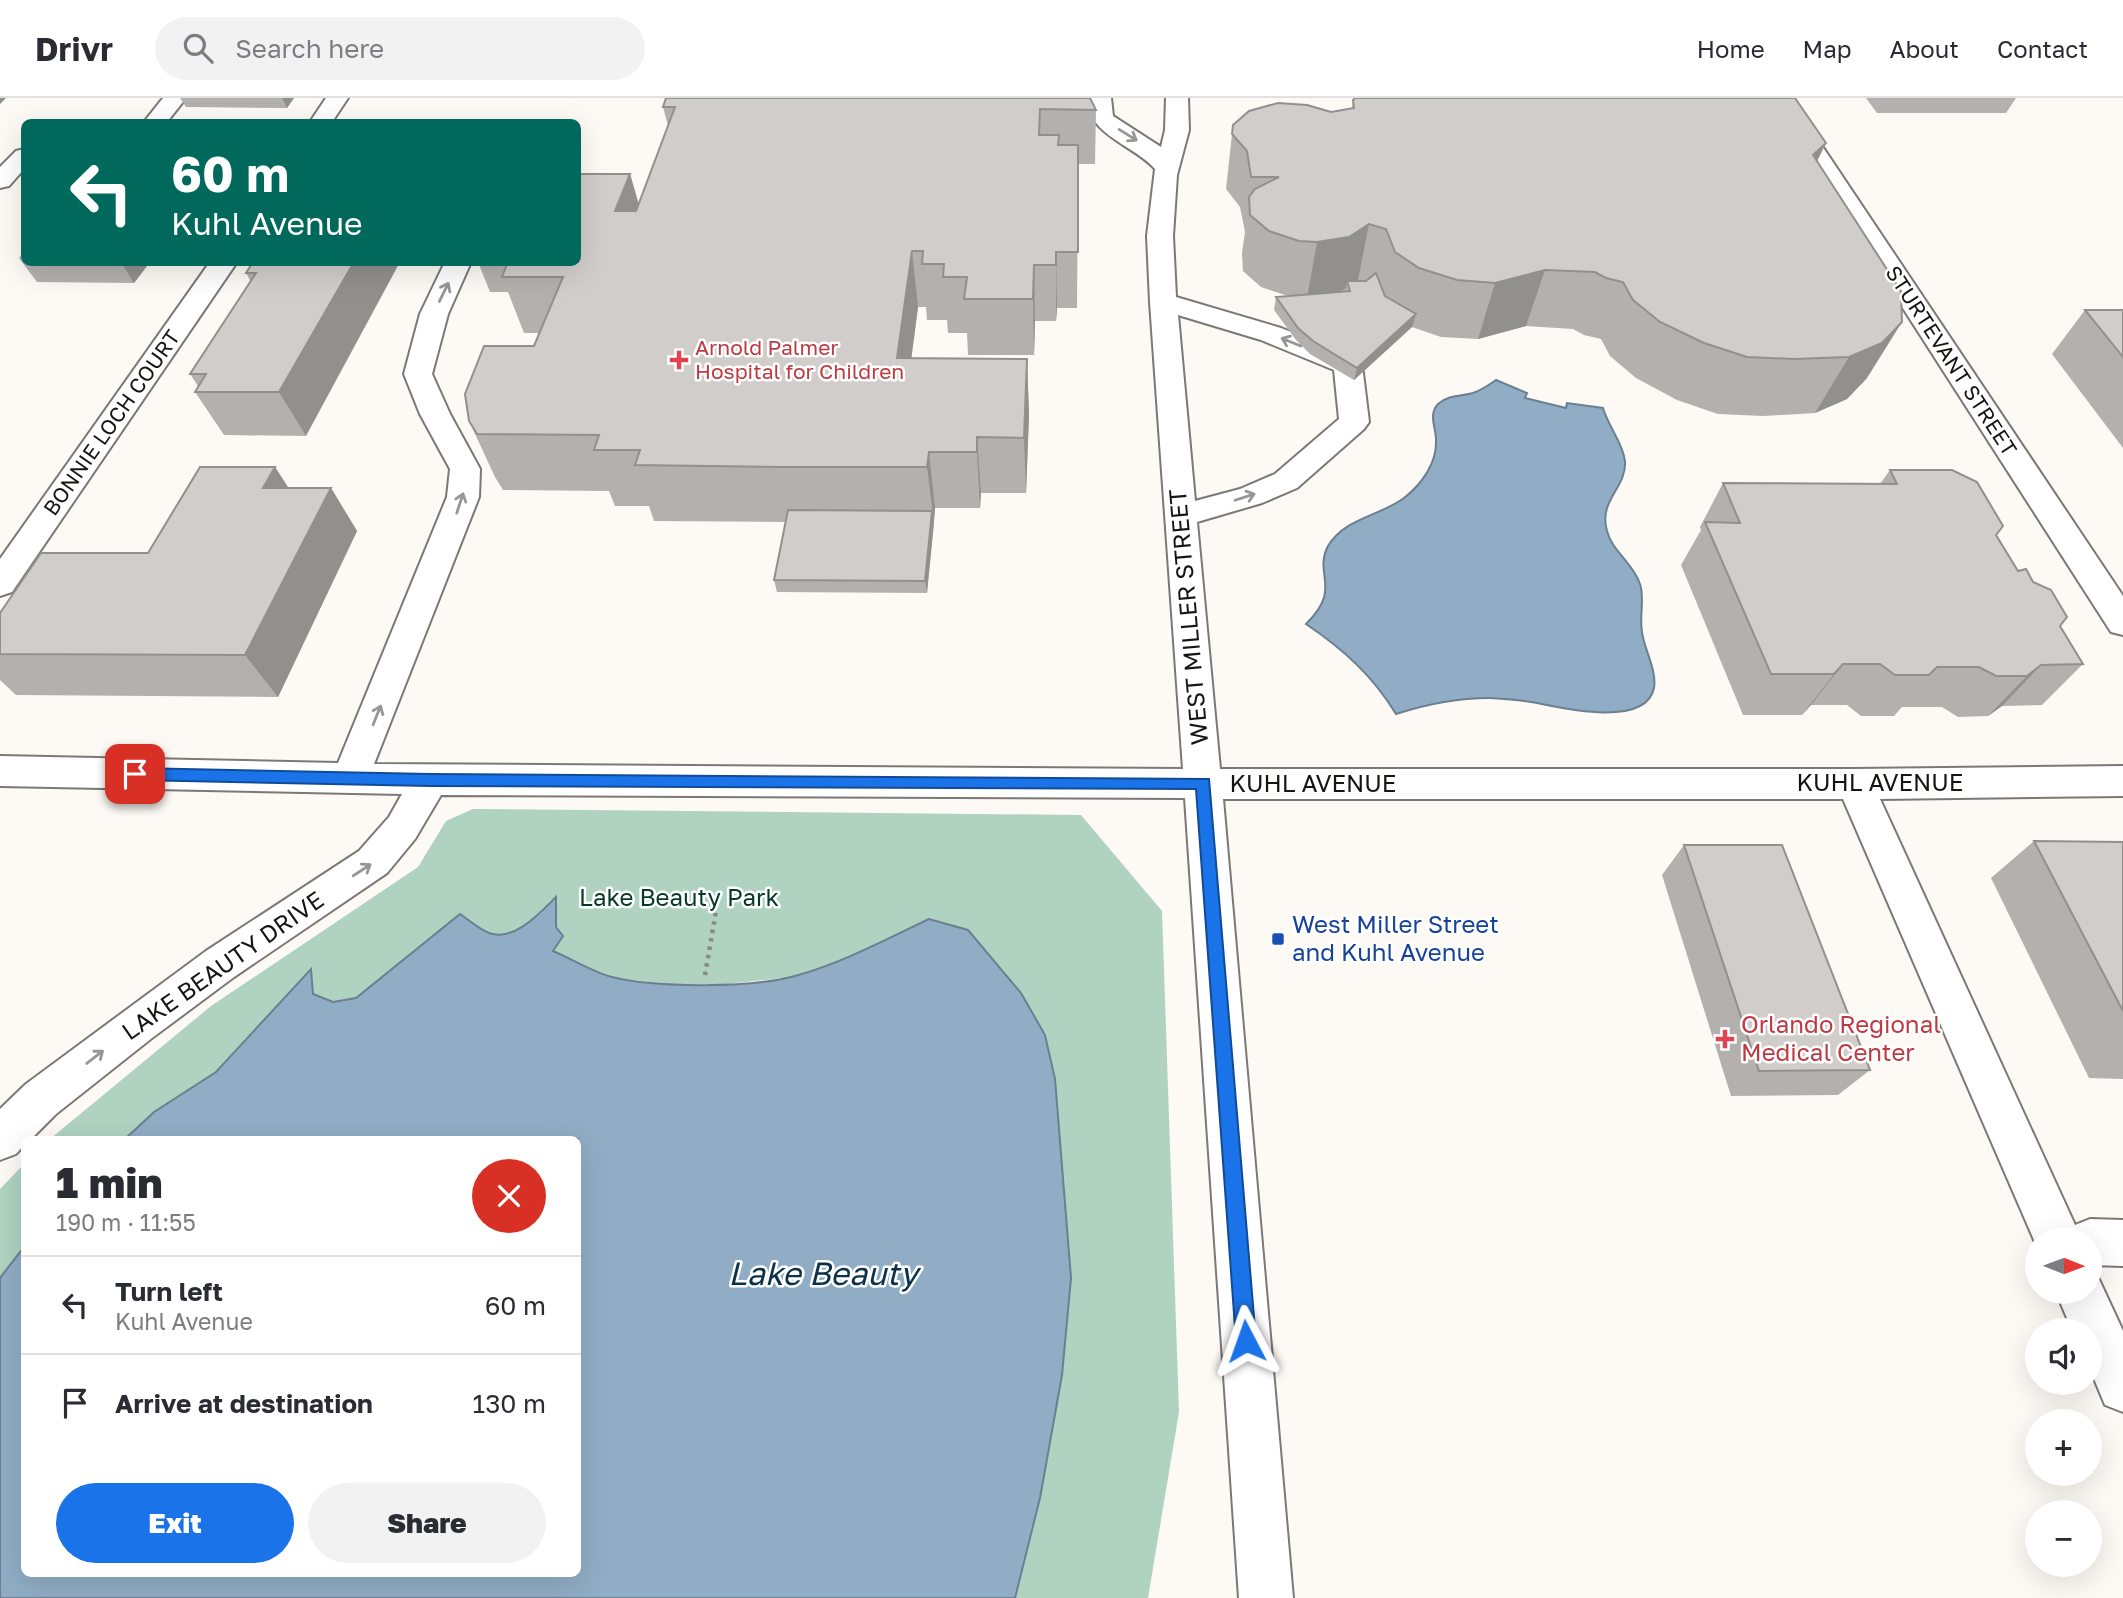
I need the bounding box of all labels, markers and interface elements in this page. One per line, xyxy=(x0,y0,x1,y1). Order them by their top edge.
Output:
search box xyxy=(155,17,645,80)
text: Drivr xyxy=(35,29,113,68)
icon: search xyxy=(179,29,217,67)
text: Search here xyxy=(235,33,384,64)
text: Home xyxy=(1697,34,1765,63)
text: Map xyxy=(1803,34,1852,63)
text: About xyxy=(1890,34,1959,63)
text: Contact xyxy=(1997,34,2088,63)
one-way arrow xyxy=(1117,129,1137,143)
text: 60 m xyxy=(171,144,289,203)
icon: left xyxy=(56,147,147,238)
text: Kuhl Avenue xyxy=(171,204,363,242)
street label: STURTEVANT STREET xyxy=(1881,260,2023,460)
one-way arrow xyxy=(438,282,451,303)
street label: BONNIE LOCH COURT xyxy=(37,325,185,520)
place label: Arnold Palmer Hospital for Children xyxy=(695,334,904,384)
one-way arrow xyxy=(1281,334,1303,347)
marker: Arnold Palmer Hospital for Children xyxy=(669,350,689,370)
street label: WEST MILLER STREET xyxy=(1162,488,1213,746)
one-way arrow xyxy=(1234,489,1256,502)
one-way arrow xyxy=(454,493,467,515)
one-way arrow xyxy=(371,705,384,726)
pin xyxy=(105,744,165,804)
icon: arrive xyxy=(116,755,154,793)
street label: KUHL AVENUE xyxy=(1796,767,1964,796)
street label: KUHL AVENUE xyxy=(1229,768,1397,797)
one-way arrow xyxy=(351,863,371,877)
park label: Lake Beauty Park xyxy=(579,882,779,911)
street label: LAKE BEAUTY DRIVE xyxy=(116,884,329,1045)
place label: West Miller Street and Kuhl Avenue xyxy=(1292,909,1499,966)
marker: West Miller Street and Kuhl Avenue xyxy=(1270,931,1286,947)
place label: Orlando Regional Medical Center xyxy=(1741,1009,1941,1066)
marker: Orlando Regional Medical Center xyxy=(1715,1029,1735,1049)
one-way arrow xyxy=(85,1049,104,1064)
text: 1 min xyxy=(56,1157,163,1207)
button: close xyxy=(472,1159,546,1233)
text: 190 m · 11:55 xyxy=(56,1208,196,1236)
north arrow xyxy=(2025,1227,2102,1304)
map controls xyxy=(2025,1227,2102,1577)
water label: Lake Beauty xyxy=(728,1254,922,1292)
text: Turn left xyxy=(115,1276,223,1307)
icon: left xyxy=(56,1286,94,1324)
text: 60 m xyxy=(485,1290,546,1321)
position arrow xyxy=(1209,1304,1283,1378)
text: Kuhl Avenue xyxy=(115,1307,253,1335)
button: sound xyxy=(2025,1318,2102,1395)
icon: arrive xyxy=(56,1384,94,1422)
text: Arrive at destination xyxy=(115,1388,373,1419)
text: 130 m xyxy=(473,1388,546,1419)
button: + xyxy=(2025,1409,2102,1486)
button: Exit xyxy=(56,1483,294,1563)
button: Share xyxy=(308,1483,546,1563)
button: − xyxy=(2025,1500,2102,1577)

